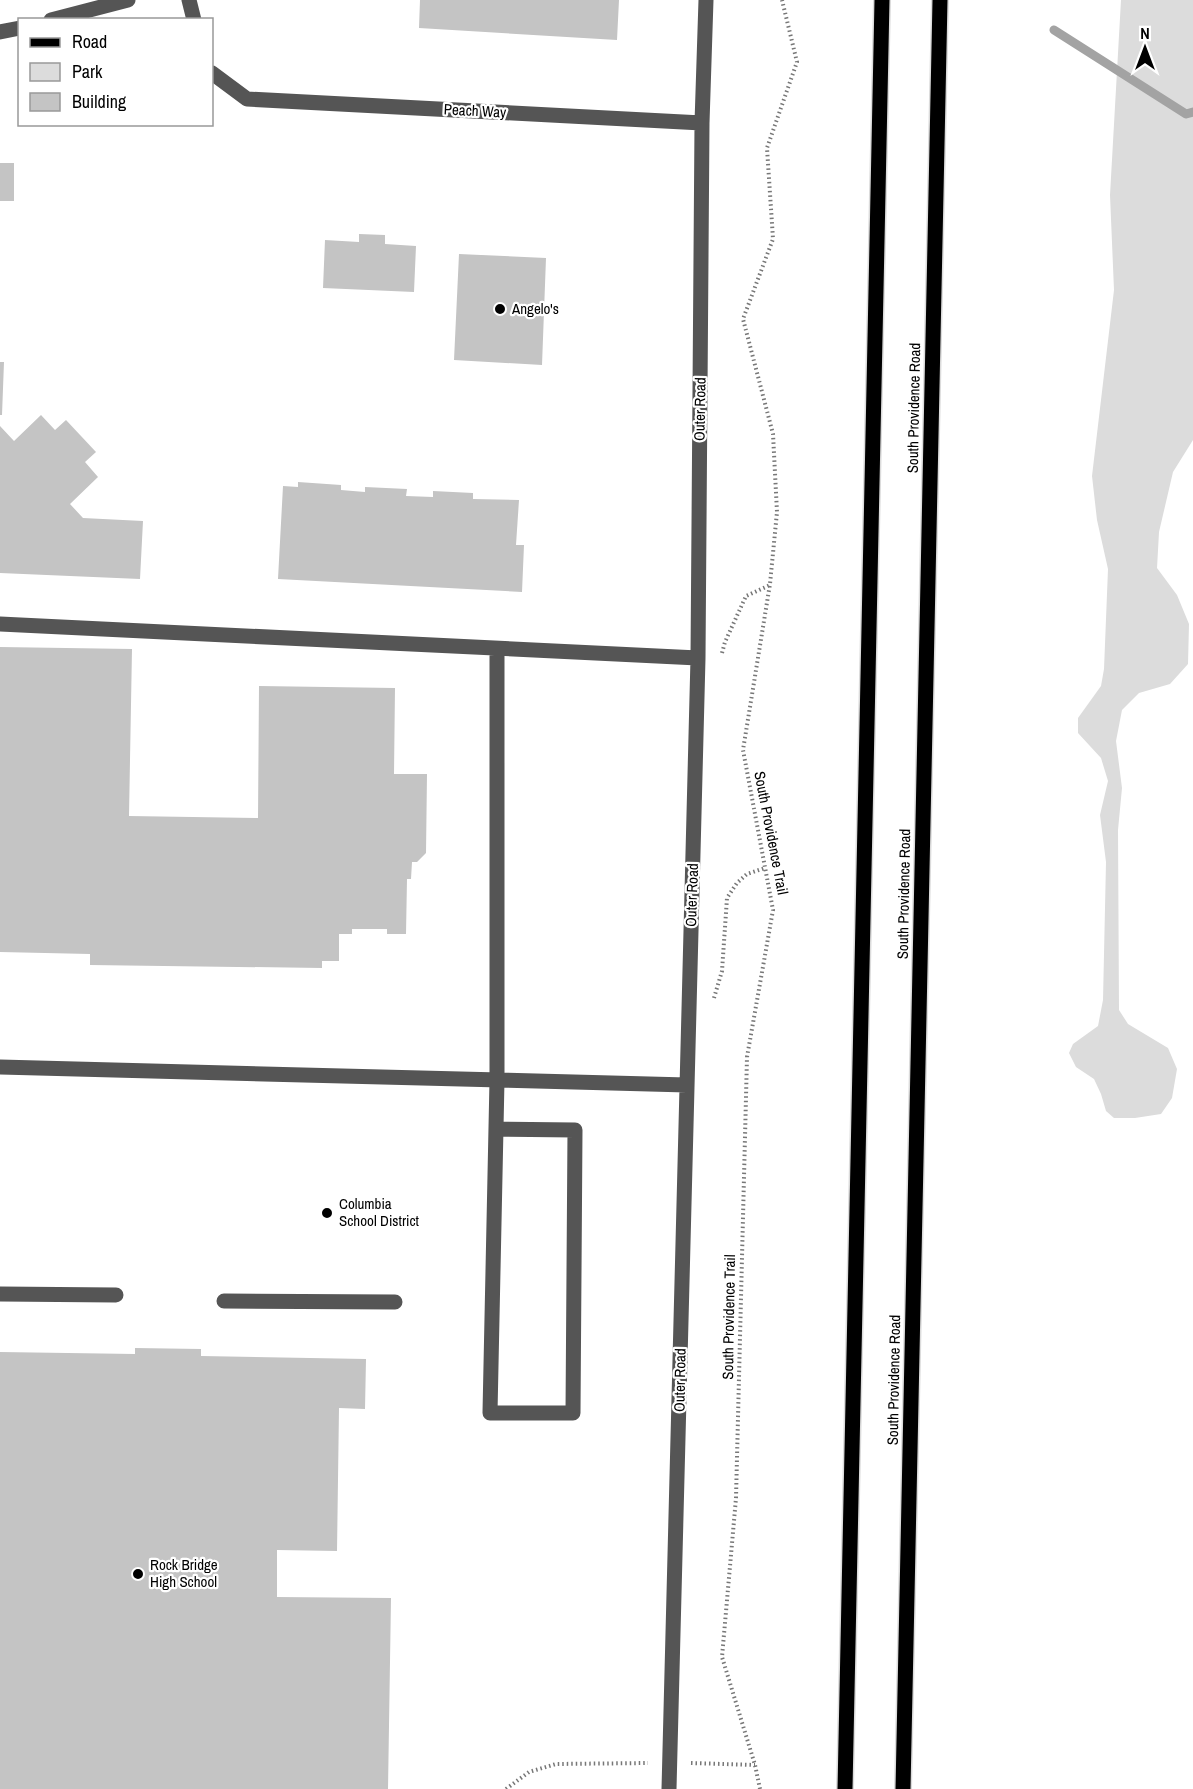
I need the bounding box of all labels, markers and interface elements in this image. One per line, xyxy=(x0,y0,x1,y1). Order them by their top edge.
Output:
legend xyxy=(18,18,213,126)
north arrow xyxy=(1115,18,1175,78)
text: N xyxy=(1140,22,1150,44)
text: Road xyxy=(72,29,107,54)
text: Park xyxy=(72,59,103,84)
text: Building xyxy=(72,89,127,114)
street label: Peach Way xyxy=(443,98,508,123)
place label: Angelo's xyxy=(511,298,559,319)
marker: Angelo's xyxy=(493,302,507,316)
street label: South Providence Road xyxy=(902,343,925,473)
street label: Outer Road xyxy=(688,377,711,441)
street label: South Providence Trail xyxy=(749,769,794,896)
street label: South Providence Road xyxy=(892,829,915,959)
street label: Outer Road xyxy=(680,863,703,927)
place label: Columbia School District xyxy=(339,1193,420,1231)
marker: Columbia School District xyxy=(320,1206,334,1220)
street label: South Providence Trail xyxy=(717,1254,740,1380)
street label: South Providence Road xyxy=(882,1315,905,1445)
street label: Outer Road xyxy=(668,1348,691,1412)
place label: Rock Bridge High School xyxy=(150,1554,218,1592)
marker: Rock Bridge High School xyxy=(131,1567,145,1581)

